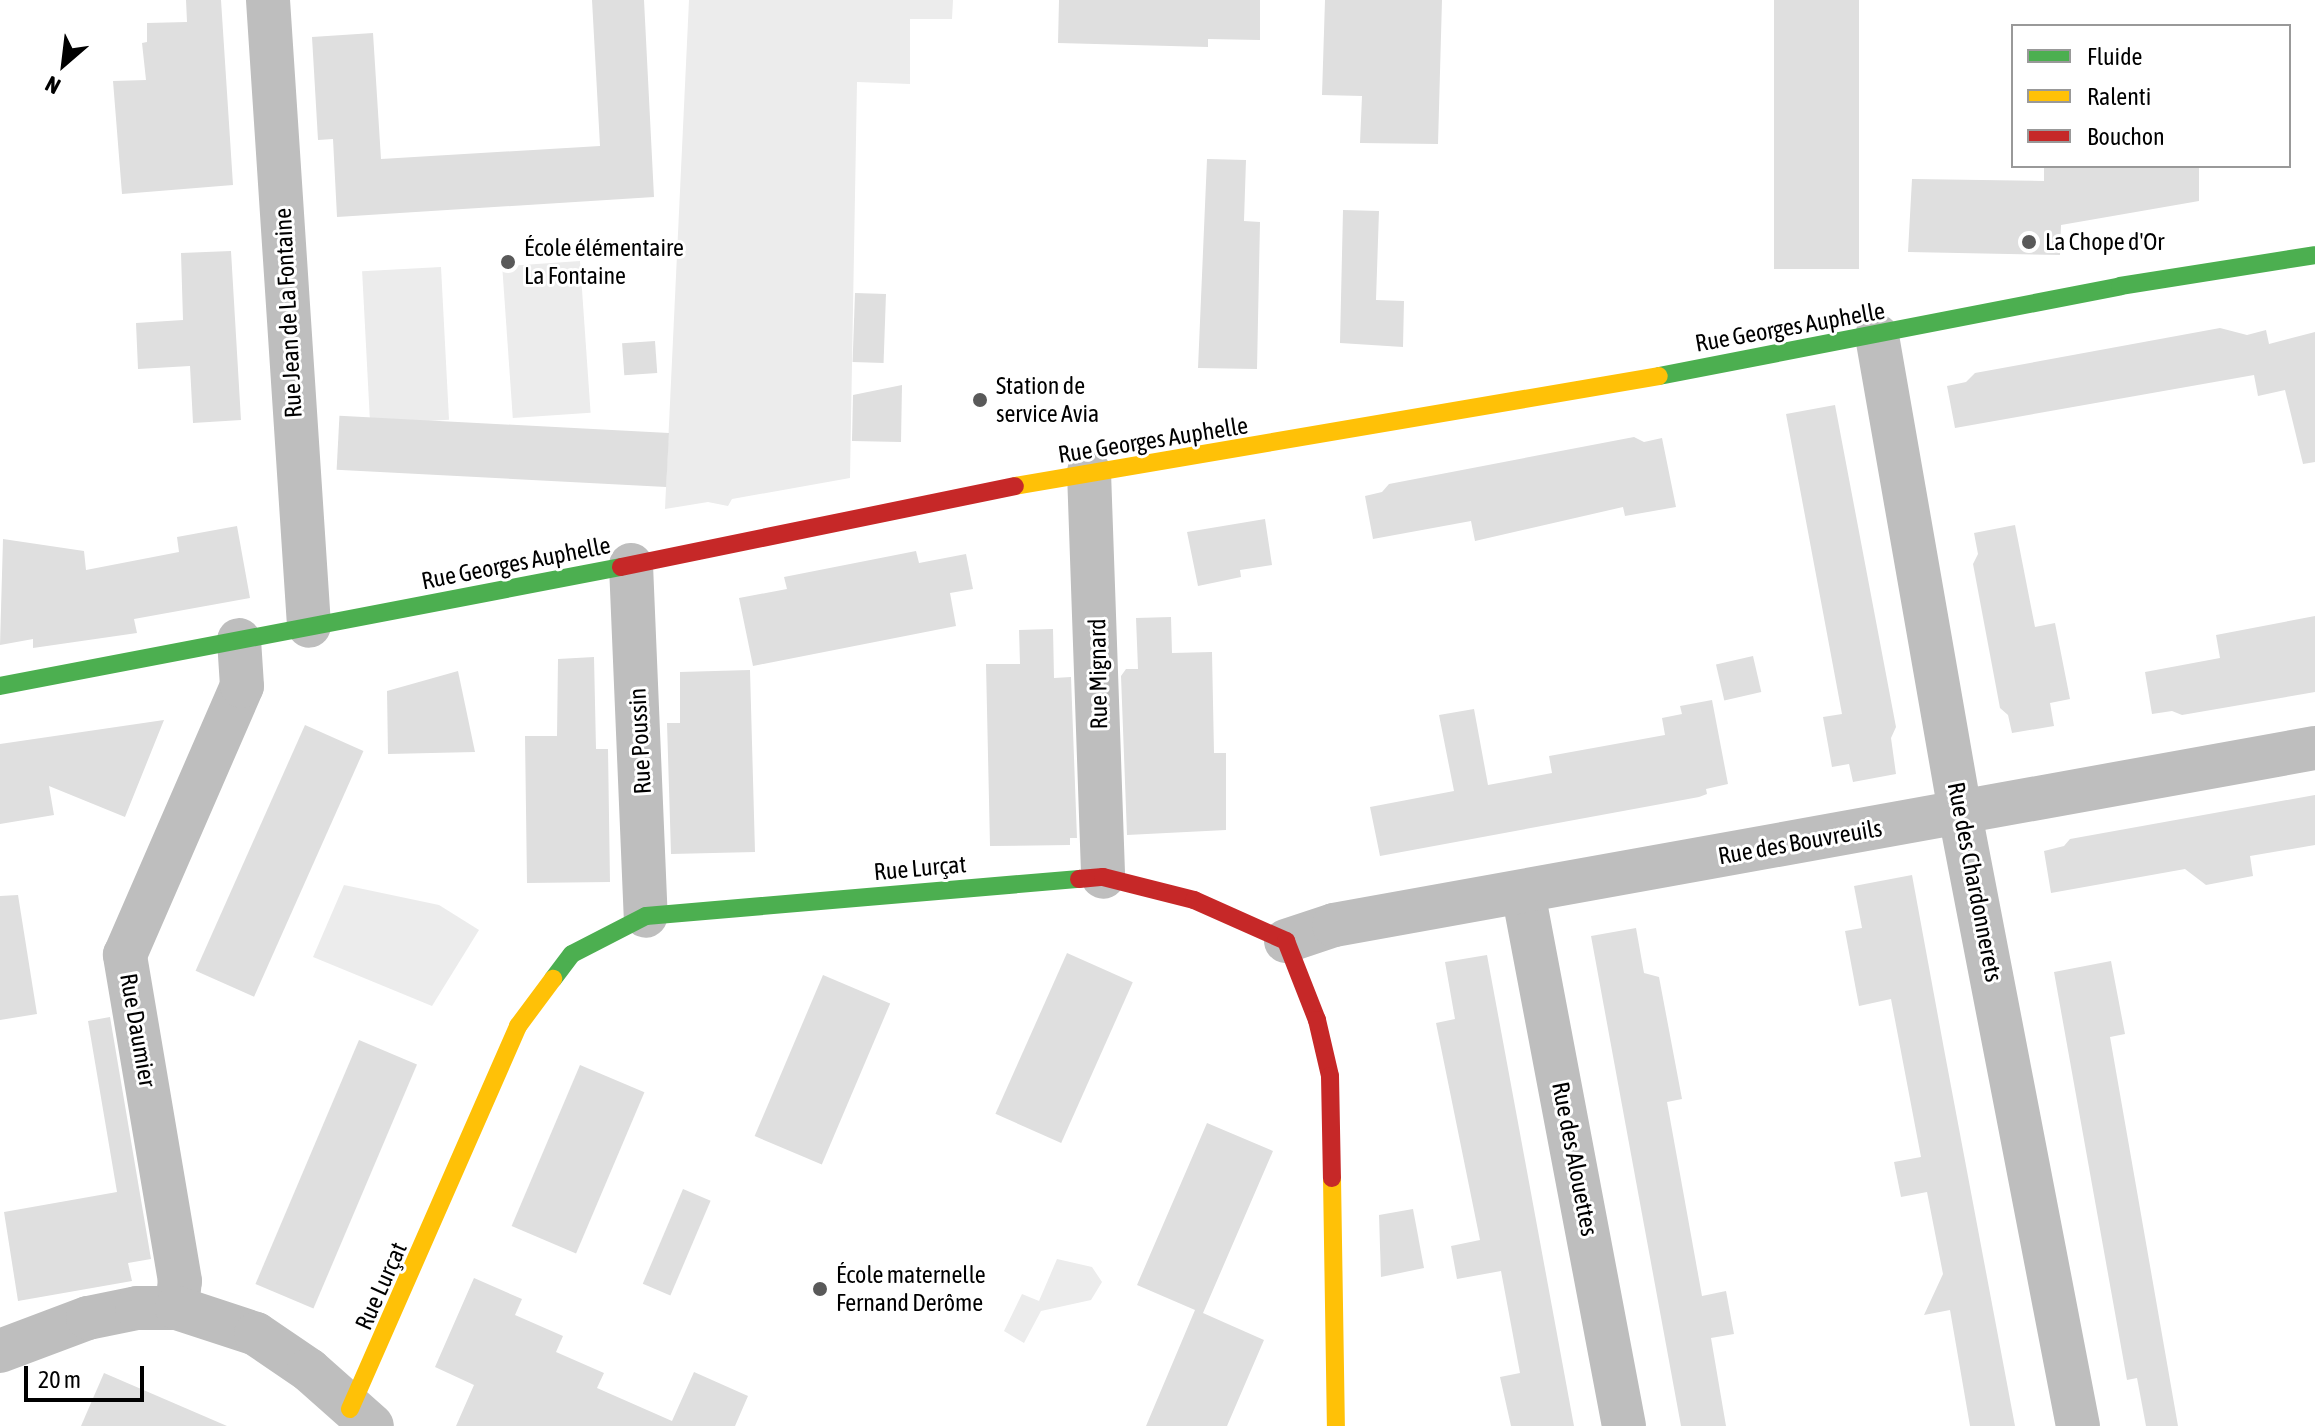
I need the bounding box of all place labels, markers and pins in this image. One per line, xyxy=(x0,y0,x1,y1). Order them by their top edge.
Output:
place label: La Chope d'Or xyxy=(2045,228,2164,256)
marker: La Chope d'Or xyxy=(2020,233,2038,251)
place label: École élémentaire La Fontaine xyxy=(524,234,684,290)
marker: École élémentaire La Fontaine xyxy=(499,253,517,271)
place label: Station de service Avia xyxy=(996,372,1099,428)
marker: Station de service Avia xyxy=(971,391,989,409)
place label: École maternelle Fernand Derôme xyxy=(836,1261,986,1317)
marker: École maternelle Fernand Derôme xyxy=(811,1280,829,1298)

